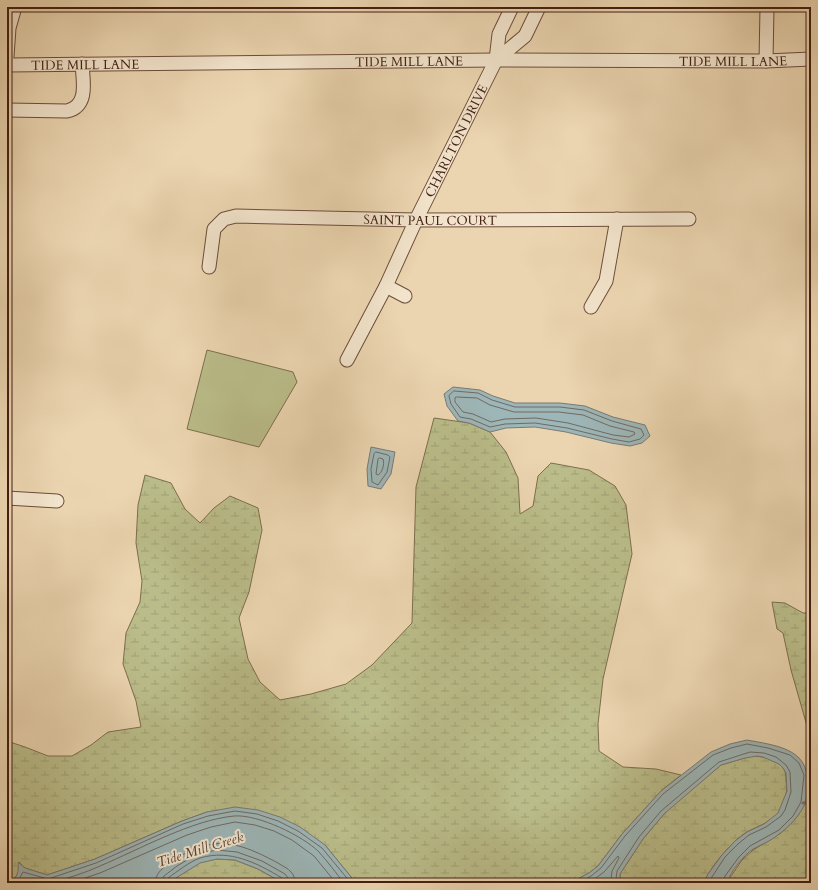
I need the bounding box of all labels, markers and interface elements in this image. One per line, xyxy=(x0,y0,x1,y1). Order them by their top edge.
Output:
street label: TIDE MILL LANE xyxy=(355,52,463,71)
street label: TIDE MILL LANE xyxy=(679,52,788,71)
street label: TIDE MILL LANE xyxy=(31,56,139,75)
street label: CHARLTON DRIVE xyxy=(421,82,492,200)
street label: SAINT PAUL COURT xyxy=(363,211,497,230)
water label: Tide Mill Creek xyxy=(155,827,246,872)

